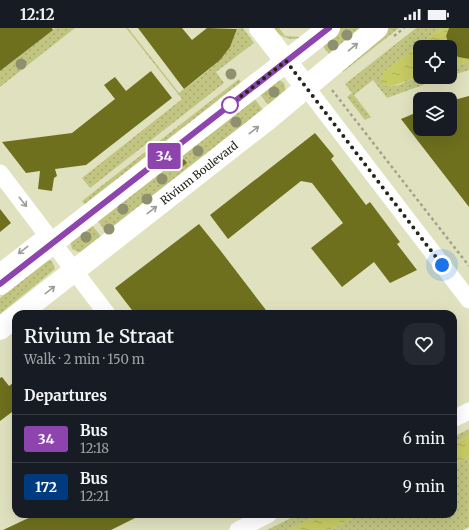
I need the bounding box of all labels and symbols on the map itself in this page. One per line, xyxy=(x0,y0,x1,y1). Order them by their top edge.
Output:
one-way arrow xyxy=(348,43,359,52)
unlabelled marker xyxy=(221,96,239,114)
one-way arrow xyxy=(249,125,260,134)
street label: Rivium Boulevard xyxy=(157,138,241,208)
line badge: 34 xyxy=(146,143,182,169)
one-way arrow xyxy=(18,197,27,208)
one-way arrow xyxy=(147,206,158,214)
one-way arrow xyxy=(17,245,28,254)
your location xyxy=(432,255,452,275)
one-way arrow xyxy=(44,286,55,294)

